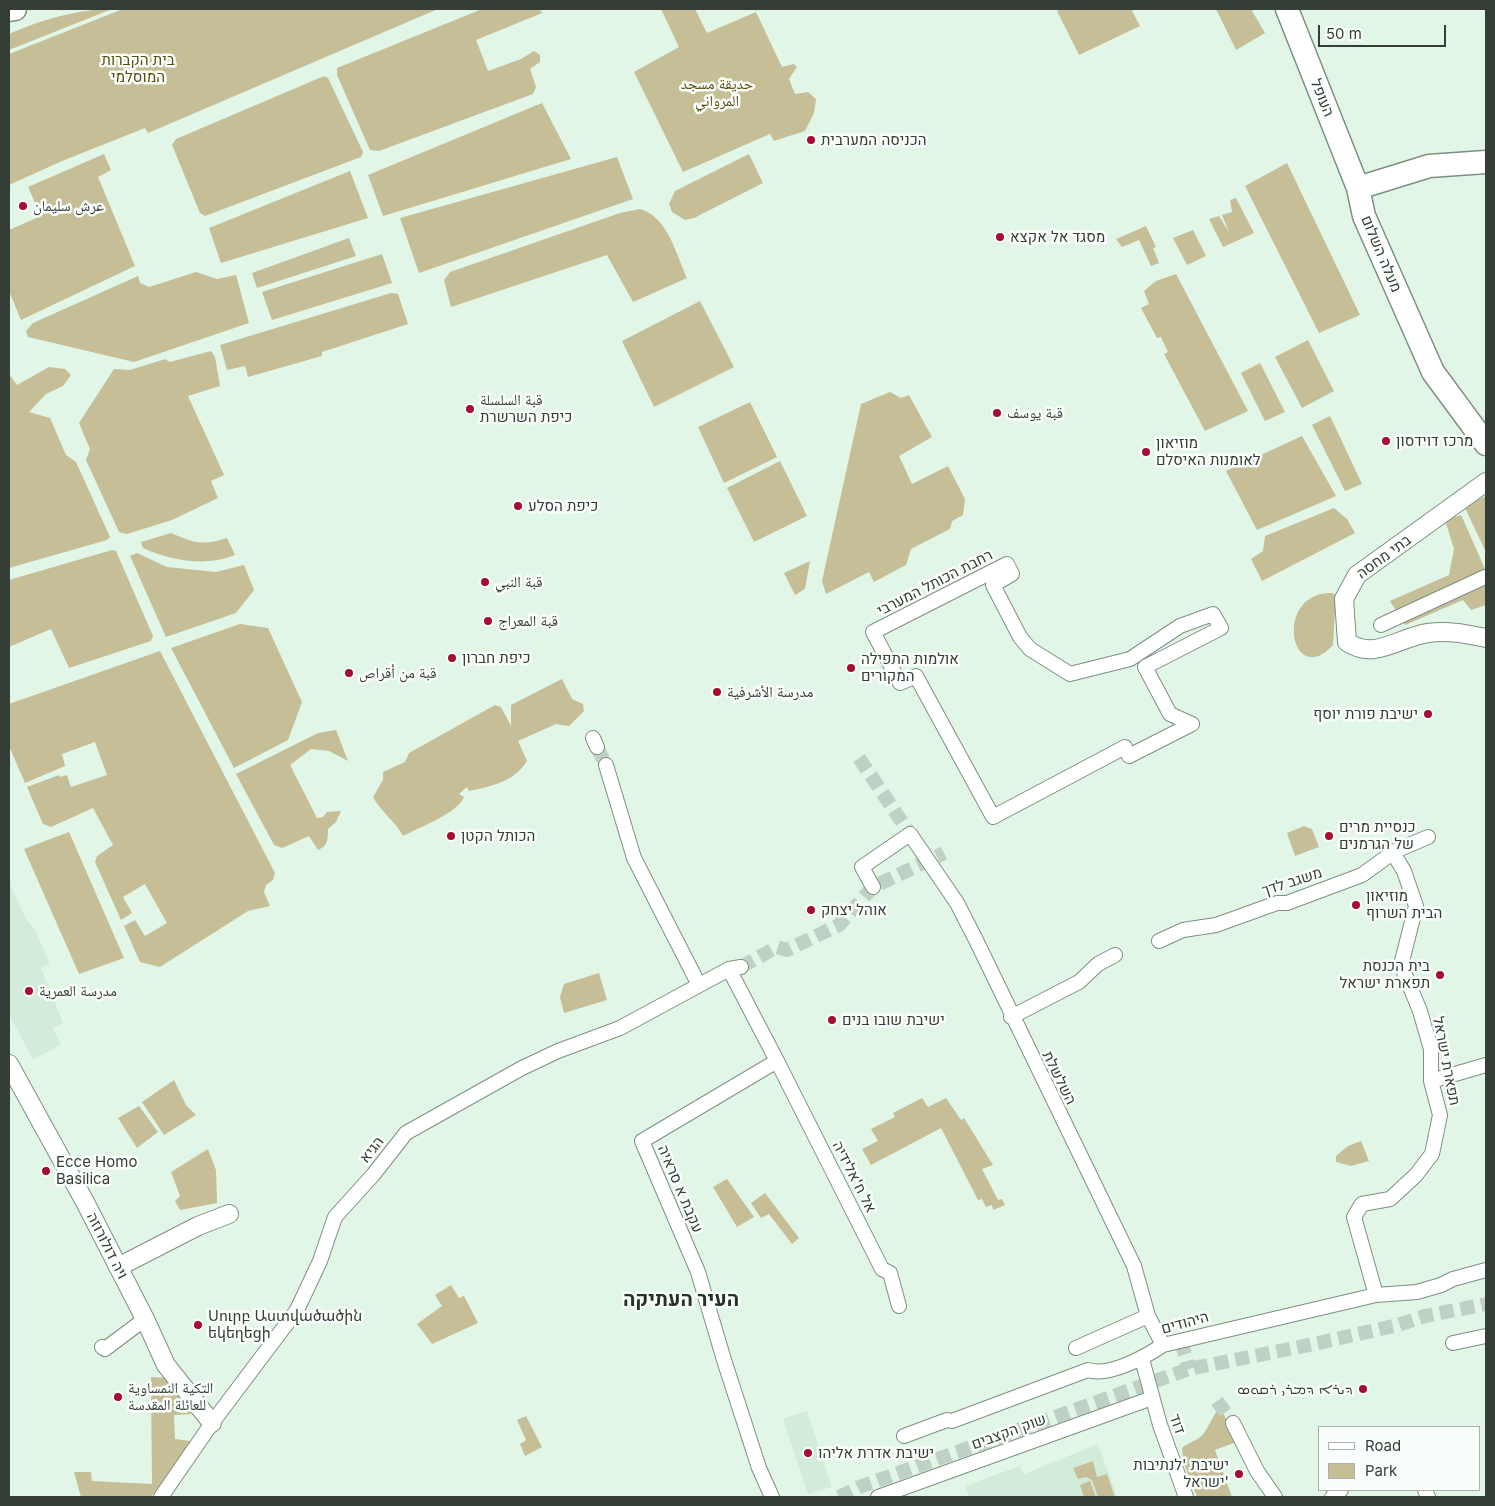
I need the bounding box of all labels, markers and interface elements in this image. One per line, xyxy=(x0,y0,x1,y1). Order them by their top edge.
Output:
scale bar xyxy=(1320,15,1448,47)
text: 50 m xyxy=(1326,24,1362,43)
park label: בית הקברות המוסלמי xyxy=(101,51,175,86)
park label: حديقة مسجد المرواني xyxy=(681,75,753,110)
street label: העופל xyxy=(1306,77,1338,119)
place label: הכניסה המערבית xyxy=(821,131,927,149)
marker: הכניסה המערבית xyxy=(805,134,817,146)
place label: عرش سليمان xyxy=(33,197,104,215)
marker: عرش سليمان xyxy=(17,200,29,212)
street label: מעלה השלום xyxy=(1357,213,1405,295)
place label: מסגד אל אקצא xyxy=(1010,228,1105,246)
marker: מסגד אל אקצא xyxy=(994,231,1006,243)
place label: قبة السلسلة כיפת השרשרת xyxy=(480,391,572,426)
marker: قبة السلسلة כיפת השרשרת xyxy=(464,403,476,415)
place label: قبة يوسف xyxy=(1007,404,1063,422)
marker: قبة يوسف xyxy=(991,407,1003,419)
place label: מרכז דוידסון xyxy=(1396,432,1473,450)
place label: מוזיאון לאומנות האיסלם xyxy=(1156,434,1260,469)
marker: מרכז דוידסון xyxy=(1380,435,1392,447)
marker: מוזיאון לאומנות האיסלם xyxy=(1140,446,1152,458)
place label: כיפת הסלע xyxy=(528,497,598,515)
marker: כיפת הסלע xyxy=(512,500,524,512)
street label: בתי מחסה xyxy=(1353,531,1415,583)
street label: רחבת הכותל המערבי xyxy=(874,546,996,620)
place label: قبة النبي xyxy=(495,573,542,591)
marker: قبة النبي xyxy=(479,576,491,588)
place label: قبة المعراج xyxy=(498,612,558,630)
marker: قبة المعراج xyxy=(482,615,494,627)
place label: כיפת חברון xyxy=(462,649,531,667)
place label: אולמות התפילה המקורים xyxy=(861,650,959,685)
marker: כיפת חברון xyxy=(446,652,458,664)
marker: אולמות התפילה המקורים xyxy=(845,662,857,674)
place label: قبة من أقراص xyxy=(359,664,436,682)
marker: قبة من أقراص xyxy=(343,667,355,679)
place label: مدرسة الأشرفية xyxy=(727,683,813,701)
marker: مدرسة الأشرفية xyxy=(711,686,723,698)
place label: ישיבת פורת יוסף xyxy=(1313,705,1418,723)
marker: ישיבת פורת יוסף xyxy=(1422,708,1434,720)
place label: כנסיית מרים של הגרמנים xyxy=(1339,818,1416,853)
place label: הכותל הקטן xyxy=(461,827,535,845)
marker: הכותל הקטן xyxy=(445,830,457,842)
marker: כנסיית מרים של הגרמנים xyxy=(1323,830,1335,842)
street label: משגב לדך xyxy=(1260,864,1324,900)
place label: מוזיאון הבית השרוף xyxy=(1366,887,1442,922)
marker: מוזיאון הבית השרוף xyxy=(1350,899,1362,911)
place label: אוהל יצחק xyxy=(821,901,887,919)
marker: אוהל יצחק xyxy=(805,904,817,916)
place label: בית הכנסת תפארת ישראל xyxy=(1340,957,1430,992)
marker: בית הכנסת תפארת ישראל xyxy=(1434,969,1446,981)
place label: مدرسة العمرية xyxy=(39,982,117,1000)
marker: مدرسة العمرية xyxy=(23,985,35,997)
place label: ישיבת שובו בנים xyxy=(842,1011,945,1029)
marker: ישיבת שובו בנים xyxy=(826,1014,838,1026)
street label: תפארת ישראל xyxy=(1429,1015,1463,1107)
street label: השלשלת xyxy=(1038,1048,1080,1108)
street label: הגיא xyxy=(356,1133,388,1167)
street label: אל ח'אלידיה xyxy=(828,1138,880,1216)
street label: עקבת א סראיה xyxy=(654,1143,706,1235)
place label: Ecce Homo Basilica xyxy=(56,1153,137,1188)
marker: Ecce Homo Basilica xyxy=(40,1165,52,1177)
street label: ויה דולורוזה xyxy=(83,1210,131,1282)
district label: העיר העתיקה xyxy=(623,1288,739,1312)
place label: Սուրբ Աստվածածին եկեղեցի xyxy=(208,1307,362,1342)
street label: היהודים xyxy=(1159,1308,1211,1338)
marker: Սուրբ Աստվածածին եկեղեցի xyxy=(192,1319,204,1331)
place label: التكية النمساوية للعائلة المقدسة xyxy=(128,1379,213,1414)
place label: ܕܝܪܐ ܕܡܪܝ ܪܩܘܣ xyxy=(1237,1380,1353,1398)
marker: ܕܝܪܐ ܕܡܪܝ ܪܩܘܣ xyxy=(1357,1383,1369,1395)
marker: التكية النمساوية للعائلة المقدسة xyxy=(112,1391,124,1403)
street label: שוק הקצבים xyxy=(969,1410,1049,1454)
street label: דוד xyxy=(1165,1412,1189,1436)
legend xyxy=(1318,1426,1480,1491)
text: Road xyxy=(1365,1436,1401,1455)
place label: ישיבת אדרת אליהו xyxy=(818,1444,934,1462)
marker: ישיבת אדרת אליהו xyxy=(802,1447,814,1459)
place label: ישיבת 'לנתיבות ישראל' xyxy=(1133,1456,1229,1491)
text: Park xyxy=(1365,1461,1397,1480)
marker: ישיבת 'לנתיבות ישראל' xyxy=(1233,1468,1245,1480)

